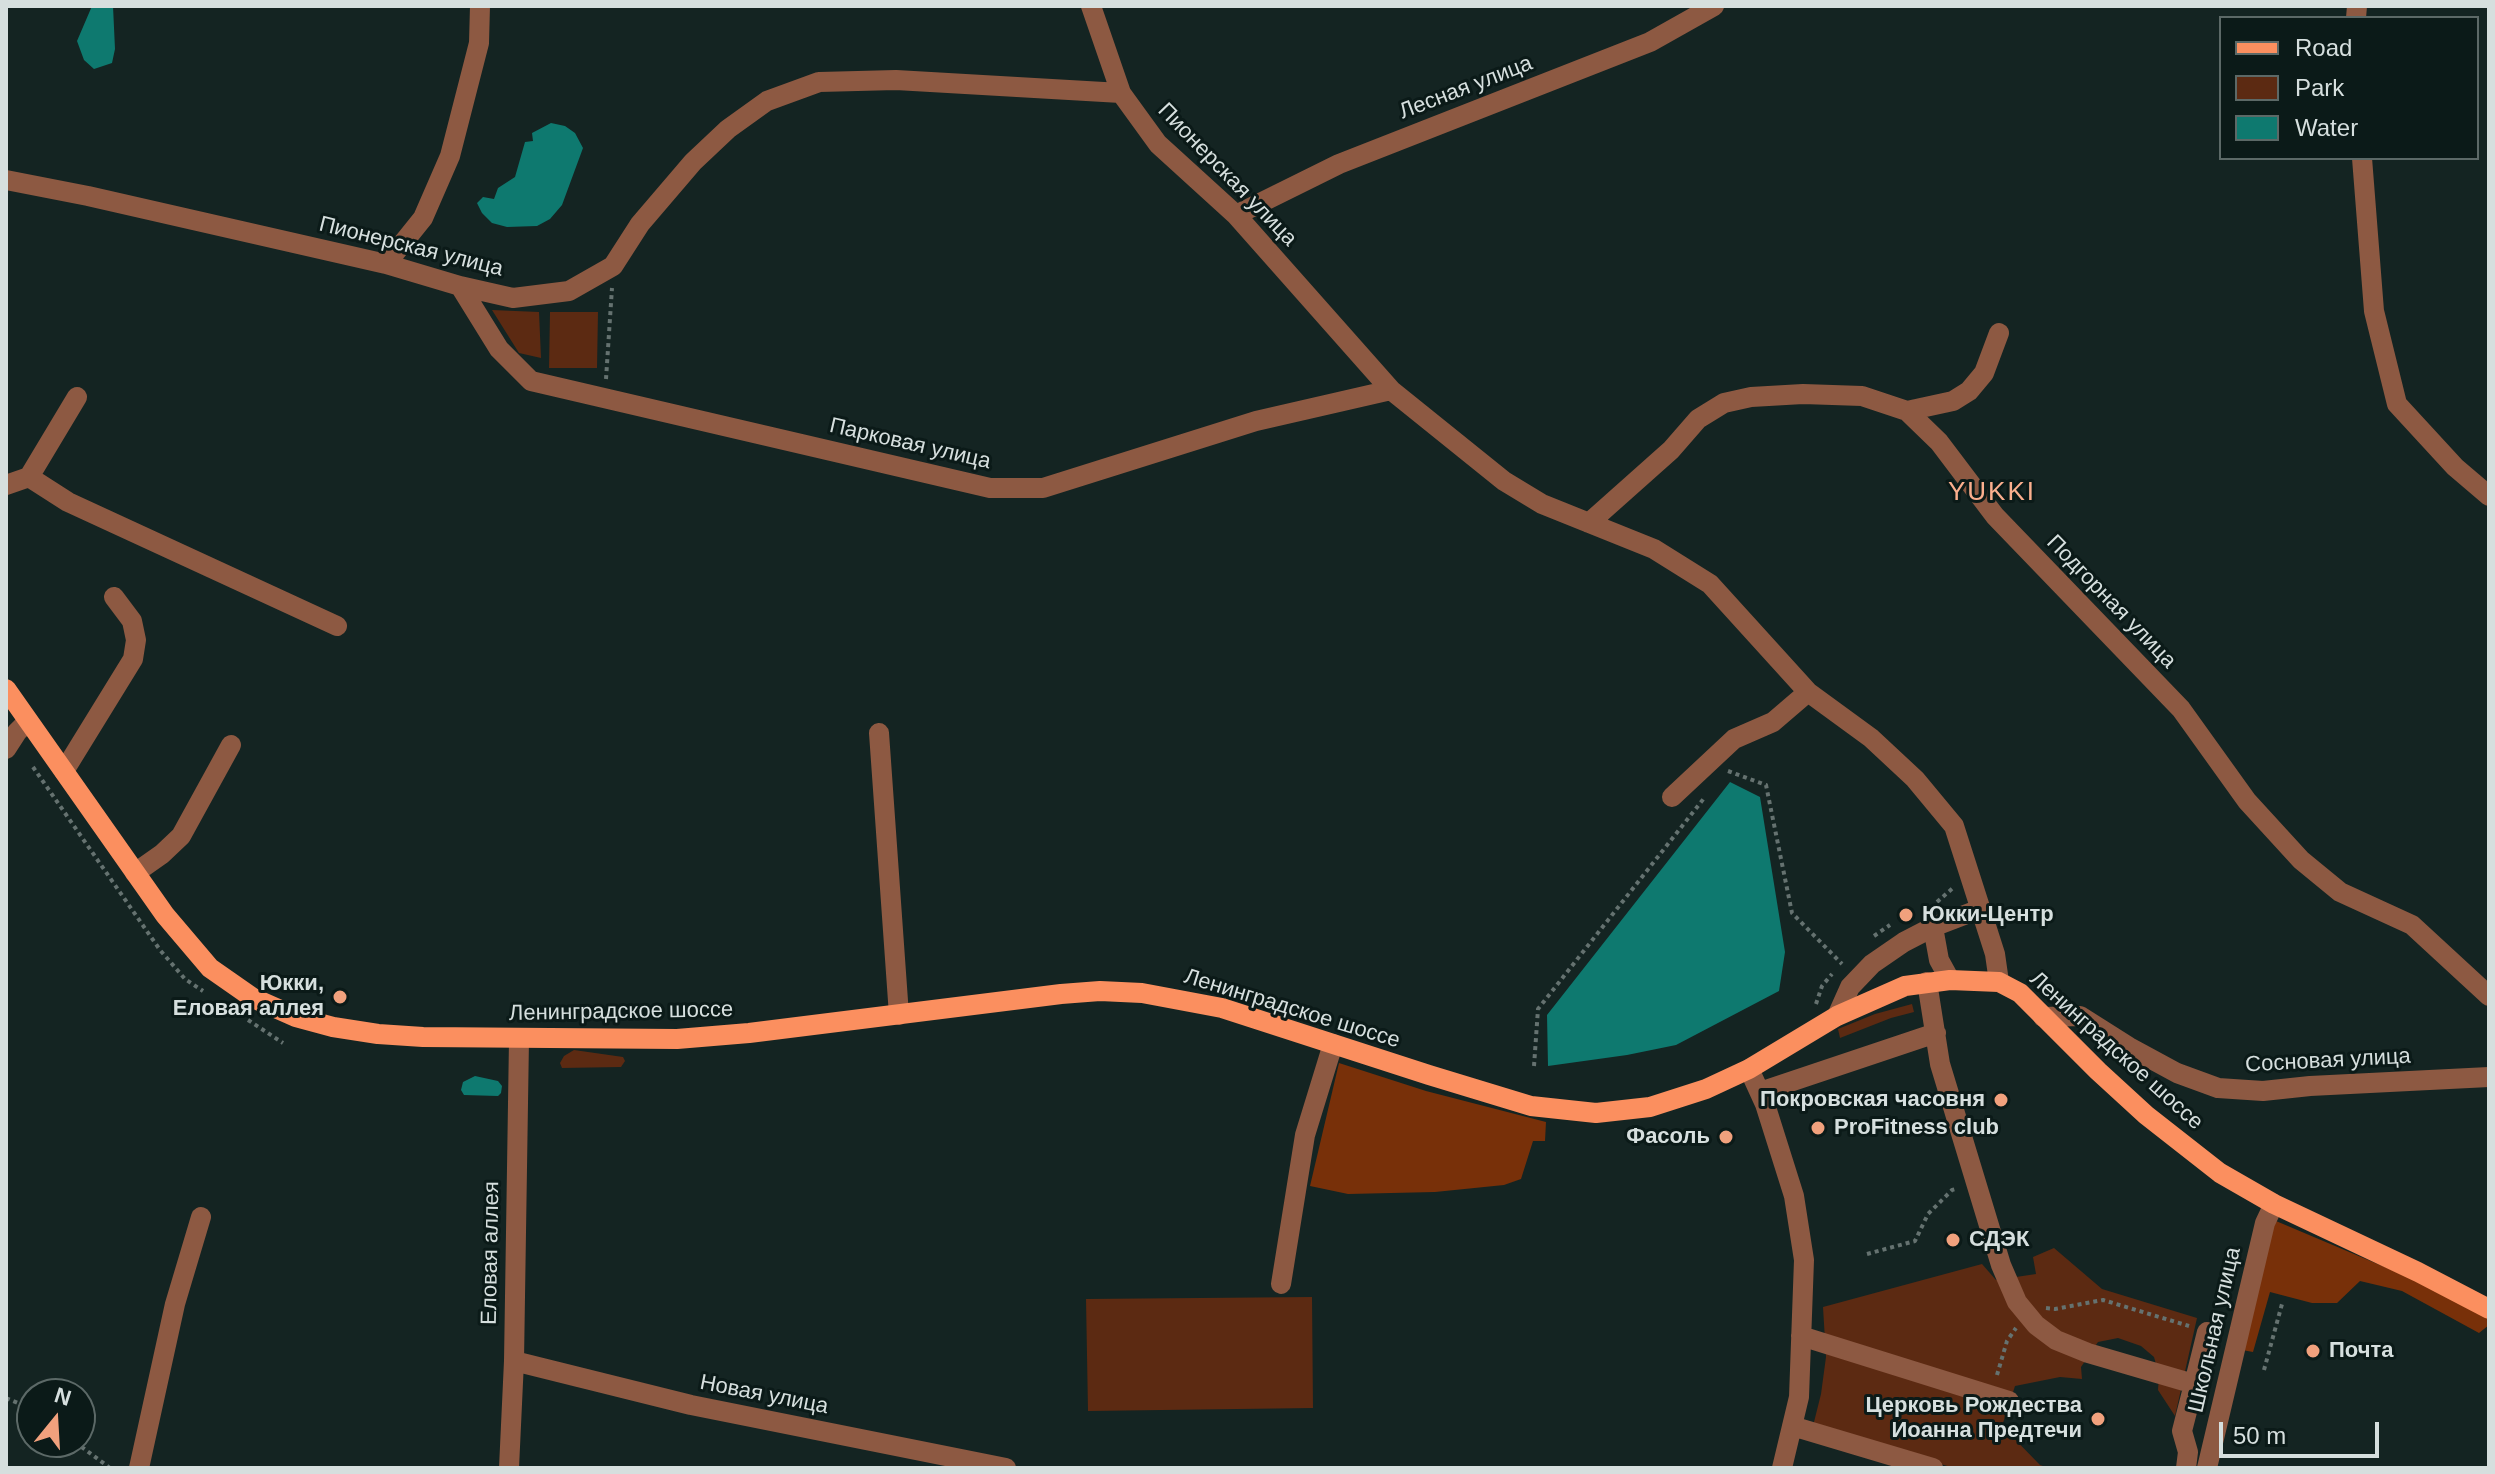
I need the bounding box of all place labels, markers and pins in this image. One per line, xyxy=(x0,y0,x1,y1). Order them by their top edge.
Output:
place label: Юкки-Центр xyxy=(1922,902,2054,928)
marker: Юкки-Центр xyxy=(1897,906,1915,924)
place label: Юкки, Еловая аллея xyxy=(173,971,324,1022)
marker: Юкки, Еловая аллея xyxy=(331,988,349,1006)
place label: Покровская часовня xyxy=(1760,1087,1985,1113)
marker: Покровская часовня xyxy=(1992,1091,2010,1109)
place label: ProFitness club xyxy=(1834,1115,1999,1141)
marker: ProFitness club xyxy=(1809,1119,1827,1137)
place label: Фасоль xyxy=(1626,1124,1710,1150)
marker: Фасоль xyxy=(1717,1128,1735,1146)
place label: СДЭК xyxy=(1969,1227,2029,1253)
marker: СДЭК xyxy=(1944,1231,1962,1249)
place label: Почта xyxy=(2329,1338,2393,1364)
marker: Почта xyxy=(2304,1342,2322,1360)
place label: Церковь Рождества Иоанна Предтечи xyxy=(1865,1393,2082,1444)
marker: Церковь Рождества Иоанна Предтечи xyxy=(2089,1410,2107,1428)

